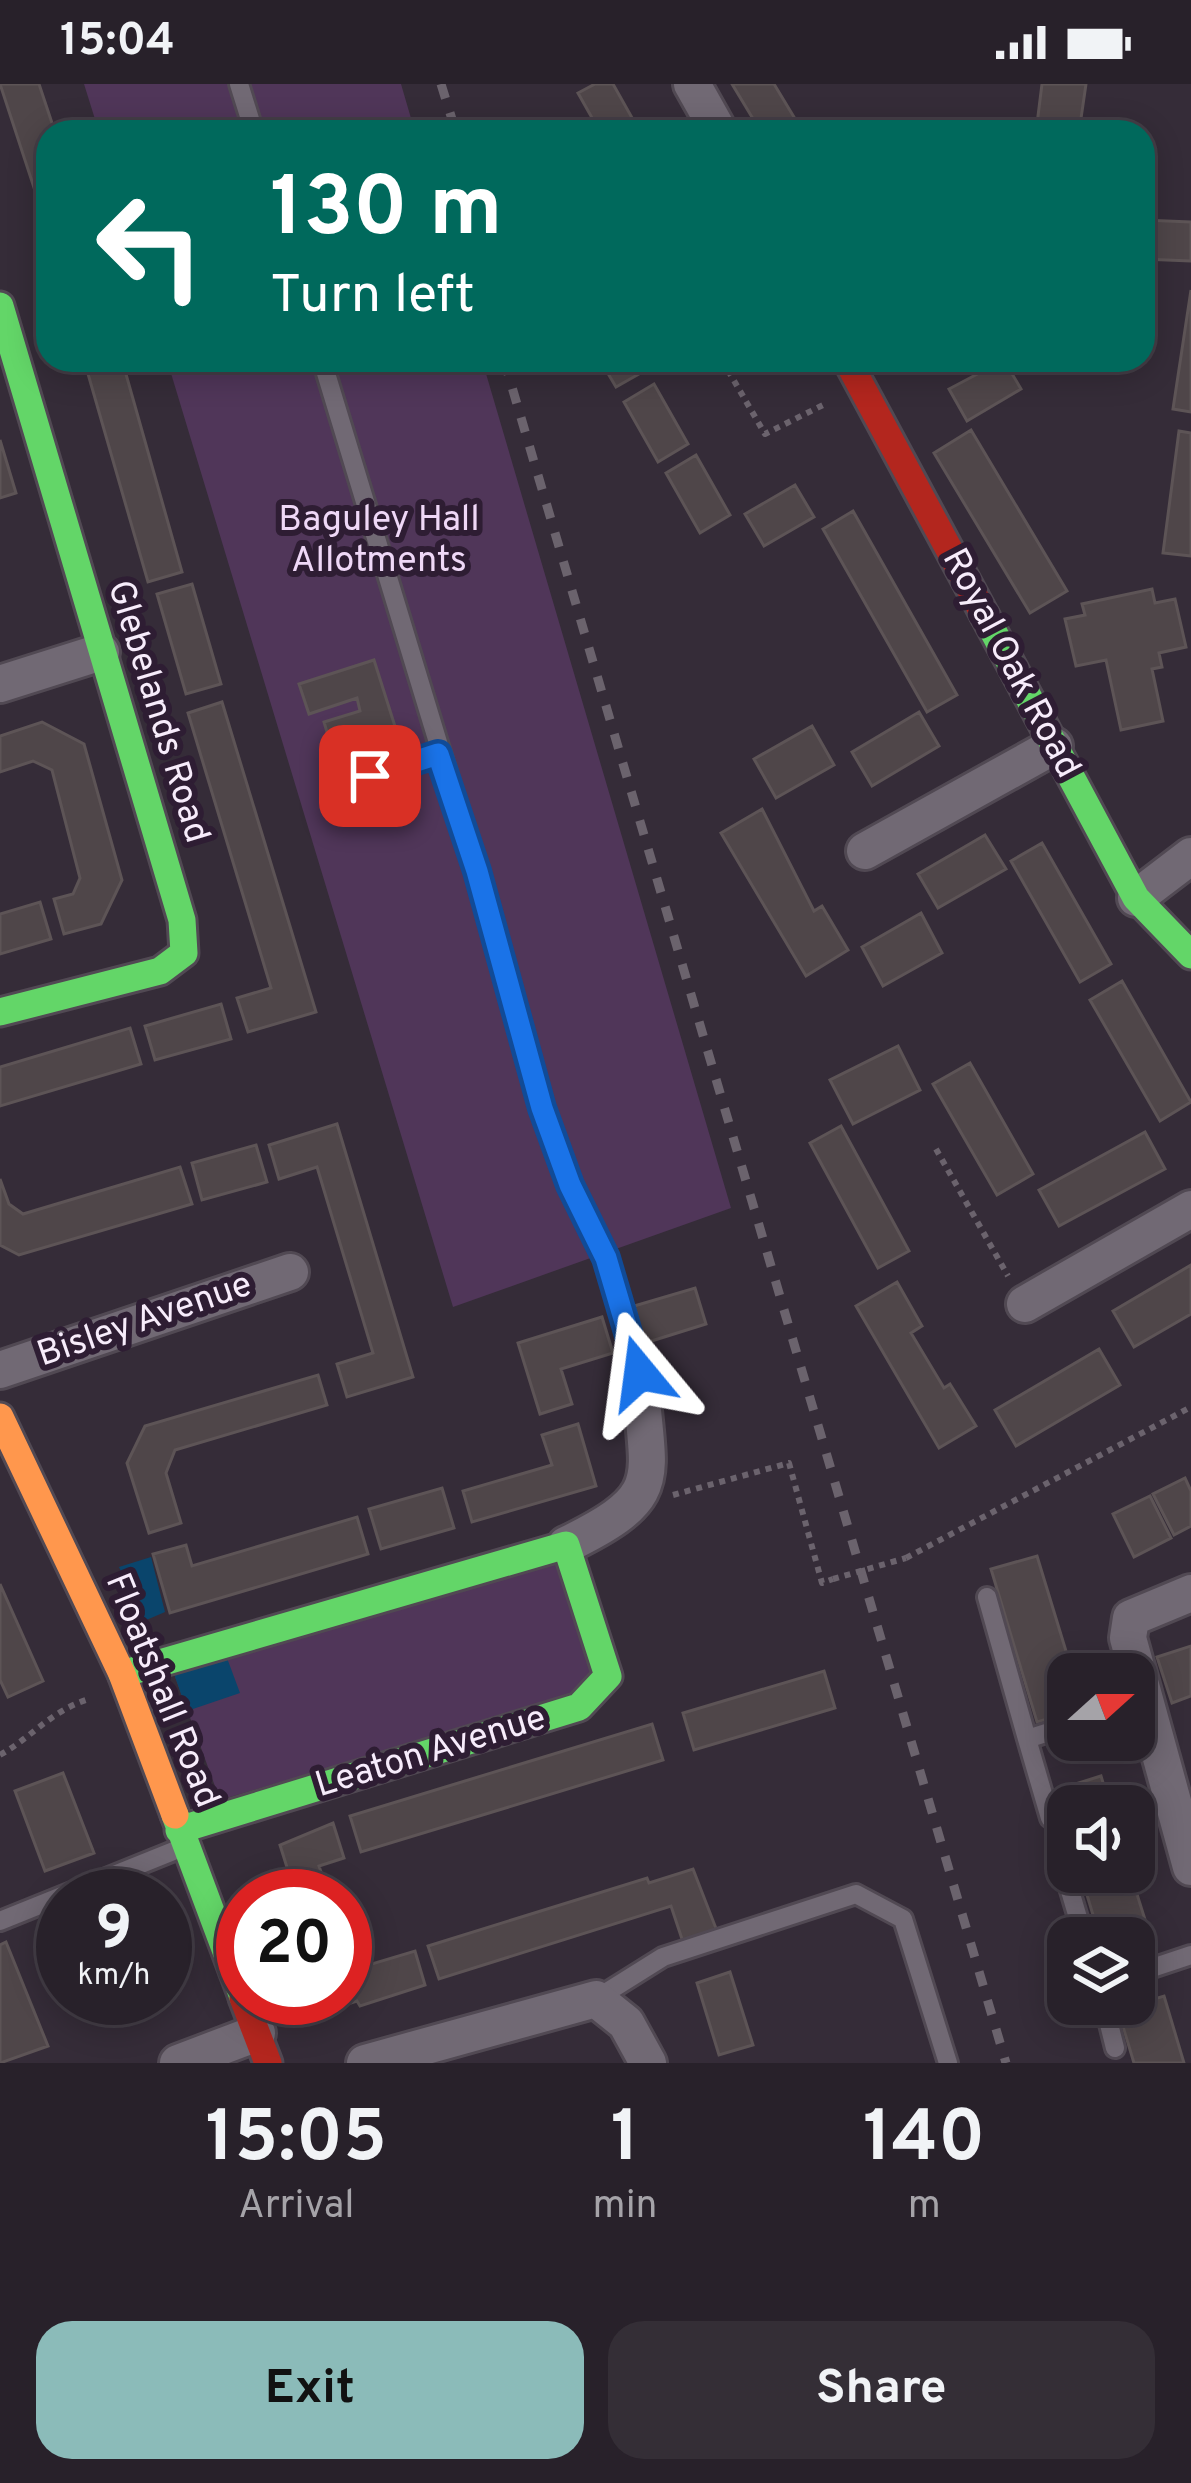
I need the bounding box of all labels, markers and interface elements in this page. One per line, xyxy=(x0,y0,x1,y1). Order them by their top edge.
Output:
text: 15:04 xyxy=(60,14,175,71)
text: 130 m xyxy=(270,159,502,265)
icon: left xyxy=(72,168,228,324)
text: Turn left xyxy=(270,263,475,332)
park label: Baguley Hall Allotments xyxy=(278,498,480,585)
street label: Royal Oak Road xyxy=(930,541,1090,787)
street label: Glebelands Road xyxy=(95,575,219,849)
pin xyxy=(319,725,421,827)
icon: arrive xyxy=(337,743,403,809)
street label: Bisley Avenue xyxy=(32,1263,258,1379)
position arrow xyxy=(577,1310,703,1436)
street label: Floatshall Road xyxy=(93,1567,229,1815)
north arrow xyxy=(1047,1653,1155,1761)
map controls xyxy=(1047,1653,1155,2025)
street label: Leaton Avenue xyxy=(310,1696,552,1810)
button: sound xyxy=(1047,1785,1155,1893)
speed limit sign: 20 xyxy=(216,1869,372,2025)
text: 9 xyxy=(96,1894,132,1970)
button: layers xyxy=(1047,1917,1155,2025)
text: km/h xyxy=(78,1958,150,1995)
text: 15:05 xyxy=(205,2095,387,2187)
text: 1 xyxy=(611,2095,639,2187)
text: 140 xyxy=(863,2095,985,2187)
text: Arrival xyxy=(238,2183,354,2232)
text: min xyxy=(593,2183,658,2232)
text: m xyxy=(908,2183,941,2232)
button: Exit xyxy=(36,2321,584,2459)
button: Share xyxy=(608,2321,1155,2459)

